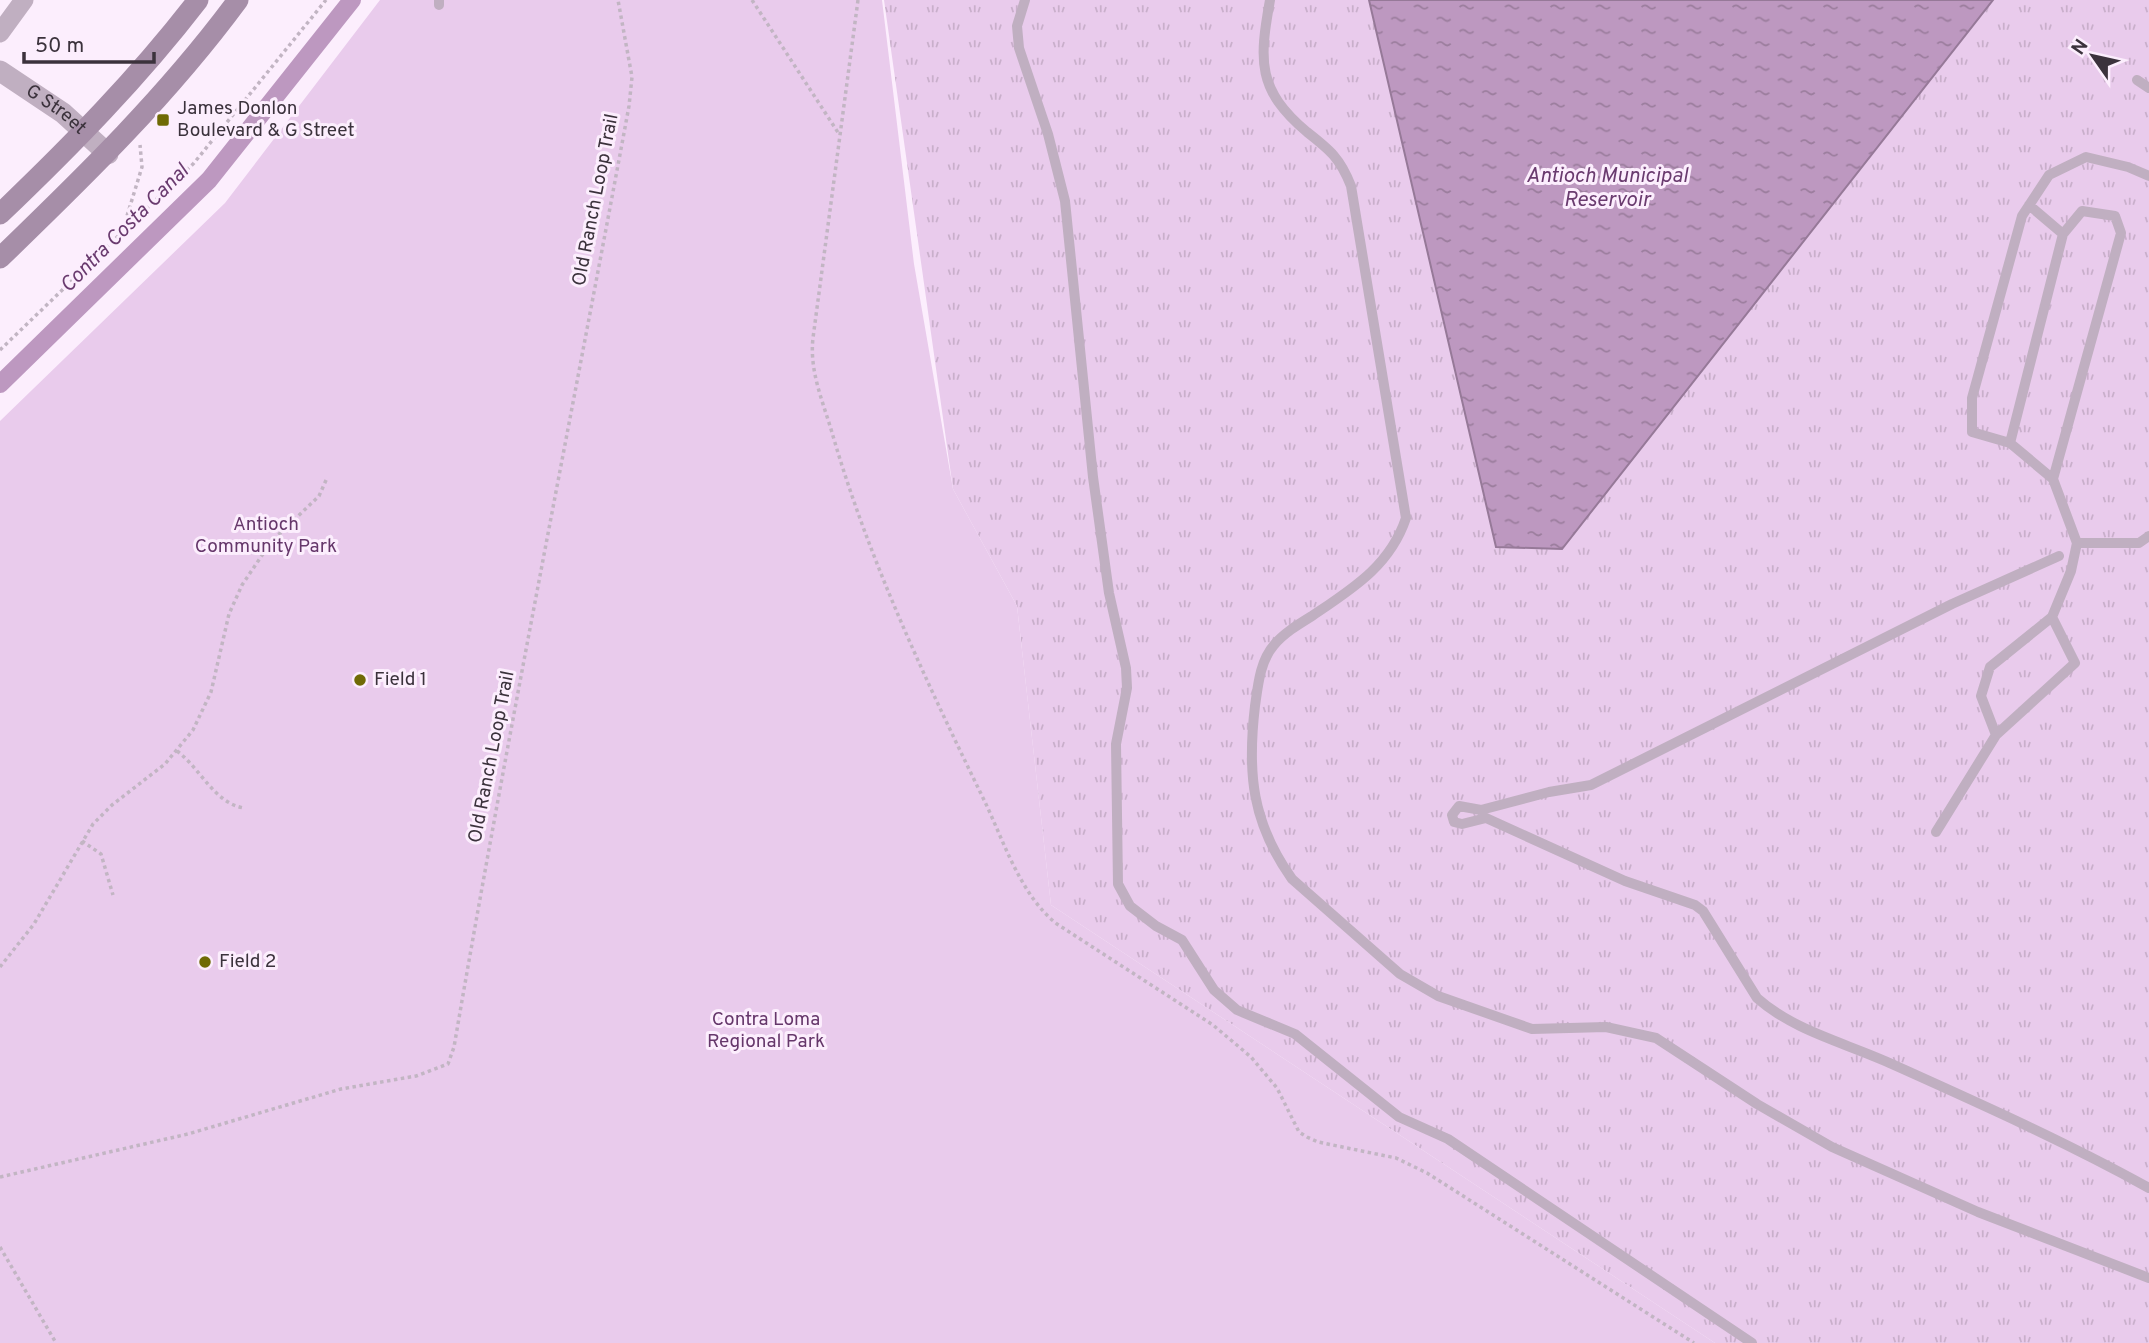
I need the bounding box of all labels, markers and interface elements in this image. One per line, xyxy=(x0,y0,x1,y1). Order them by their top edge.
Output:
scale bar xyxy=(24,21,154,65)
north arrow xyxy=(2058,21,2128,91)
text: 50 m xyxy=(35,33,84,60)
text: N xyxy=(2067,35,2094,60)
street label: G Street xyxy=(21,79,91,140)
place label: James Donlon Boulevard & G Street xyxy=(177,97,355,143)
marker: James Donlon Boulevard & G Street xyxy=(155,112,171,128)
street label: Old Ranch Loop Trail xyxy=(568,112,624,288)
water label: Contra Costa Canal xyxy=(55,158,196,299)
water label: Antioch Municipal Reservoir xyxy=(1526,163,1690,214)
park label: Antioch Community Park xyxy=(195,513,337,559)
place label: Field 1 xyxy=(374,668,427,692)
street label: Old Ranch Loop Trail xyxy=(464,669,520,845)
marker: Field 1 xyxy=(352,672,368,688)
place label: Field 2 xyxy=(219,950,276,974)
marker: Field 2 xyxy=(197,954,213,970)
park label: Contra Loma Regional Park xyxy=(707,1008,825,1054)

